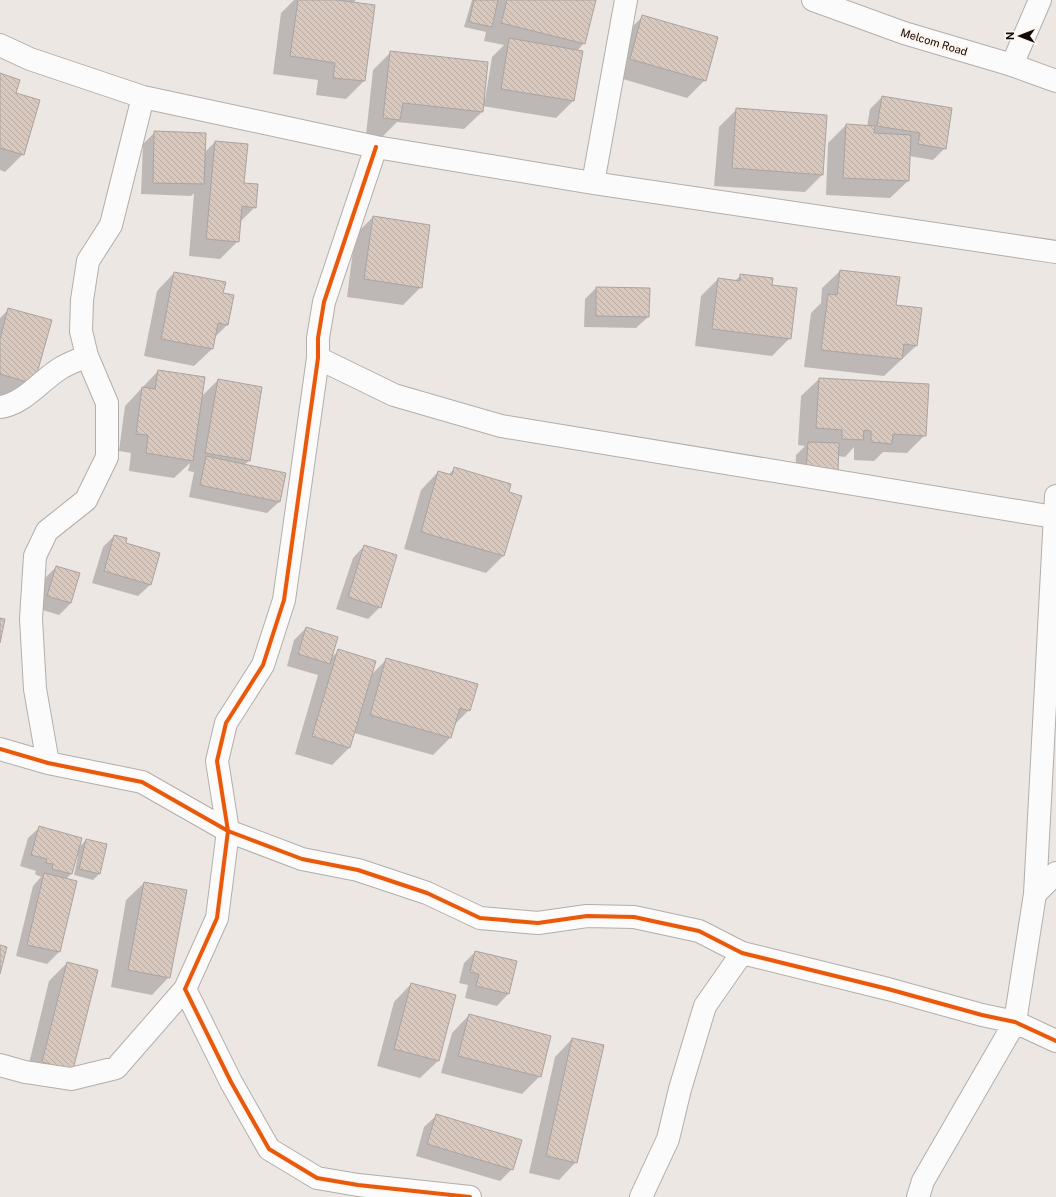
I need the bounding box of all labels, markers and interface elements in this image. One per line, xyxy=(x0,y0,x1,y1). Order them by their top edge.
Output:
north arrow xyxy=(1000,16,1040,56)
street label: Melcom Road xyxy=(899,26,969,58)
text: N xyxy=(1004,32,1016,40)

